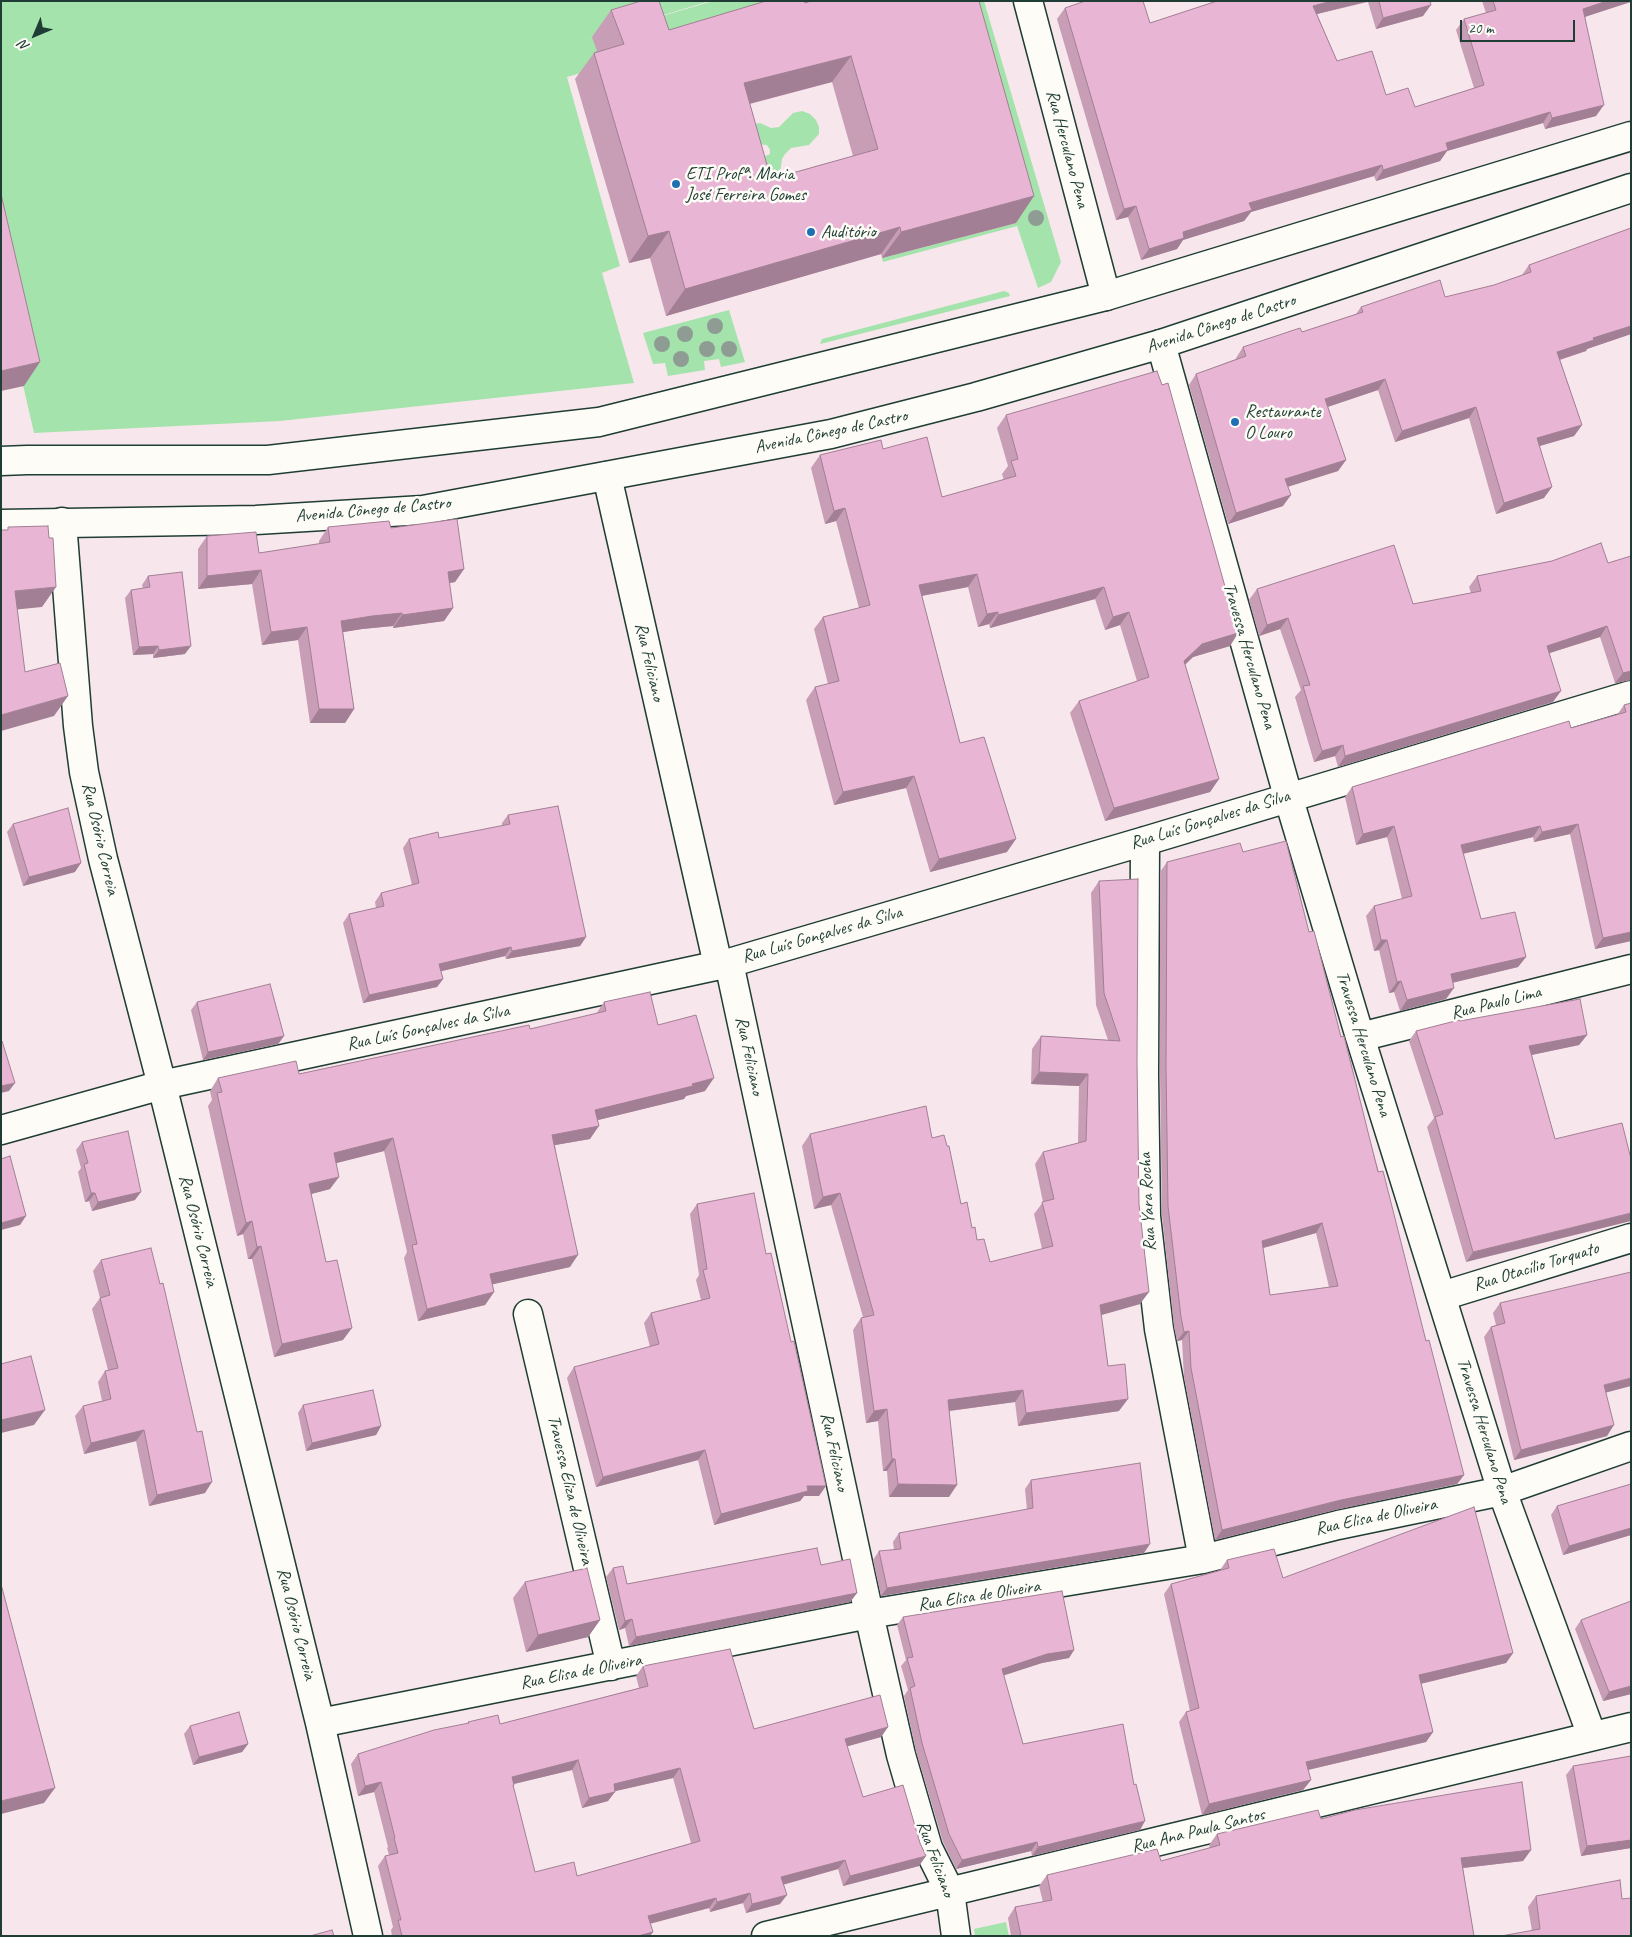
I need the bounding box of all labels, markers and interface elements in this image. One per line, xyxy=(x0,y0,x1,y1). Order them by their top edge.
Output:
north arrow xyxy=(10,10,60,60)
scale bar xyxy=(1462,10,1577,42)
text: 20 m xyxy=(1468,19,1494,38)
text: N xyxy=(15,37,33,55)
street label: Rua Herculano Pena xyxy=(1041,88,1093,210)
place label: ETI Profª. Maria José Ferreira Gomes xyxy=(686,163,806,205)
marker: ETI Profª. Maria José Ferreira Gomes xyxy=(670,178,682,190)
place label: Auditório xyxy=(821,221,876,243)
marker: Auditório xyxy=(805,226,817,238)
street label: Avenida Cônego de Castro xyxy=(1144,290,1298,358)
place label: Restaurante O Louro xyxy=(1245,401,1321,444)
street label: Avenida Cônego de Castro xyxy=(753,405,909,459)
marker: Restaurante O Louro xyxy=(1229,416,1241,428)
street label: Avenida Cônego de Castro xyxy=(295,492,451,528)
street label: Travessa Herculano Pena xyxy=(1218,581,1280,731)
street label: Rua Feliciano xyxy=(630,621,668,703)
street label: Rua Osório Correia xyxy=(77,781,123,897)
street label: Rua Luís Gonçalves da Silva xyxy=(1128,785,1292,855)
street label: Rua Luís Gonçalves da Silva xyxy=(739,902,905,968)
street label: Travessa Herculano Pena xyxy=(1331,969,1395,1119)
street label: Rua Paulo Lima xyxy=(1449,981,1543,1025)
street label: Rua Luís Gonçalves da Silva xyxy=(345,1000,511,1056)
street label: Rua Feliciano xyxy=(730,1015,768,1097)
street label: Rua Yara Rocha xyxy=(1135,1152,1161,1252)
street label: Rua Osório Correia xyxy=(174,1173,222,1289)
street label: Rua Otacílio Torquato xyxy=(1471,1238,1601,1296)
street label: Travessa Herculano Pena xyxy=(1452,1356,1516,1506)
street label: Rua Feliciano xyxy=(815,1411,853,1493)
street label: Travessa Eliza de Oliveira xyxy=(542,1413,598,1567)
street label: Rua Elisa de Oliveira xyxy=(1313,1494,1439,1540)
street label: Rua Osório Correia xyxy=(272,1566,320,1682)
street label: Rua Elisa de Oliveira xyxy=(916,1576,1042,1616)
street label: Rua Elisa de Oliveira xyxy=(518,1650,644,1694)
street label: Rua Ana Paula Santos xyxy=(1129,1804,1267,1858)
street label: Rua Feliciano xyxy=(911,1818,959,1900)

